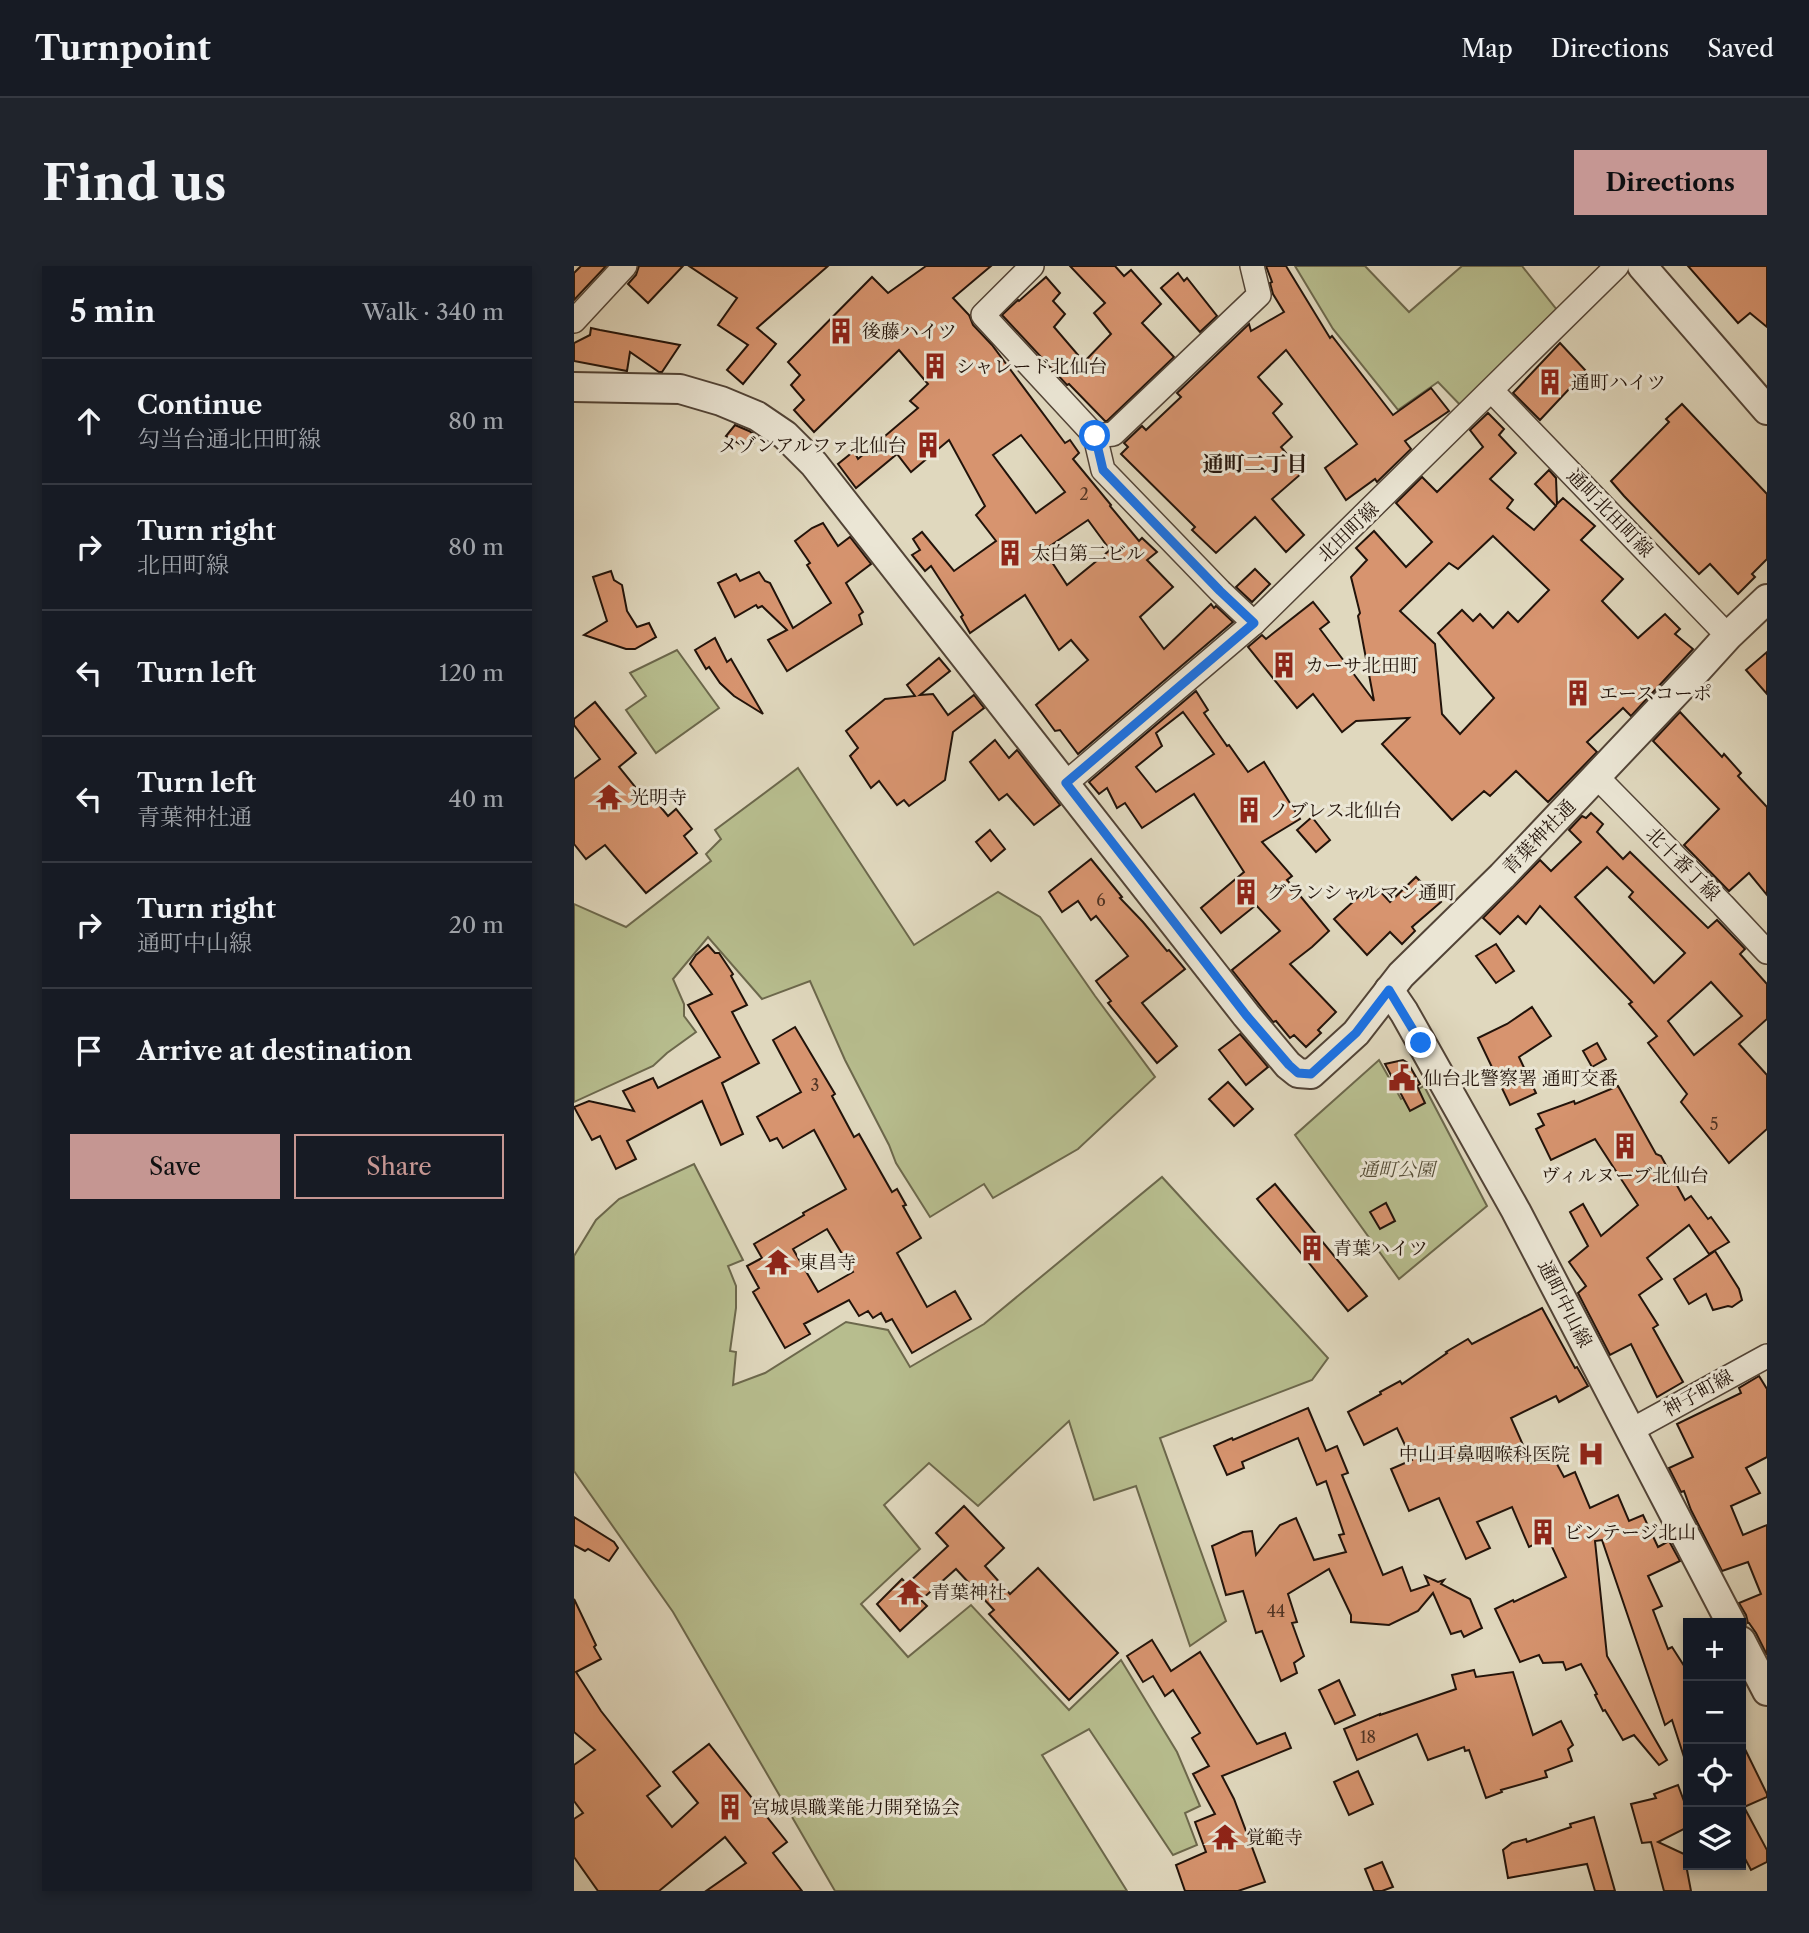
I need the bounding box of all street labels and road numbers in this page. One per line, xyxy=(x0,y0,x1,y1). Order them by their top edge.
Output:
street label: 通町北田町線 xyxy=(1562,464,1658,562)
street label: 北田町線 xyxy=(1313,497,1383,567)
street label: 青葉神社通 xyxy=(1498,795,1580,879)
street label: 北十番丁線 xyxy=(1641,822,1725,906)
street label: 通町中山線 xyxy=(1533,1256,1597,1352)
street label: 神子町線 xyxy=(1659,1365,1737,1421)

